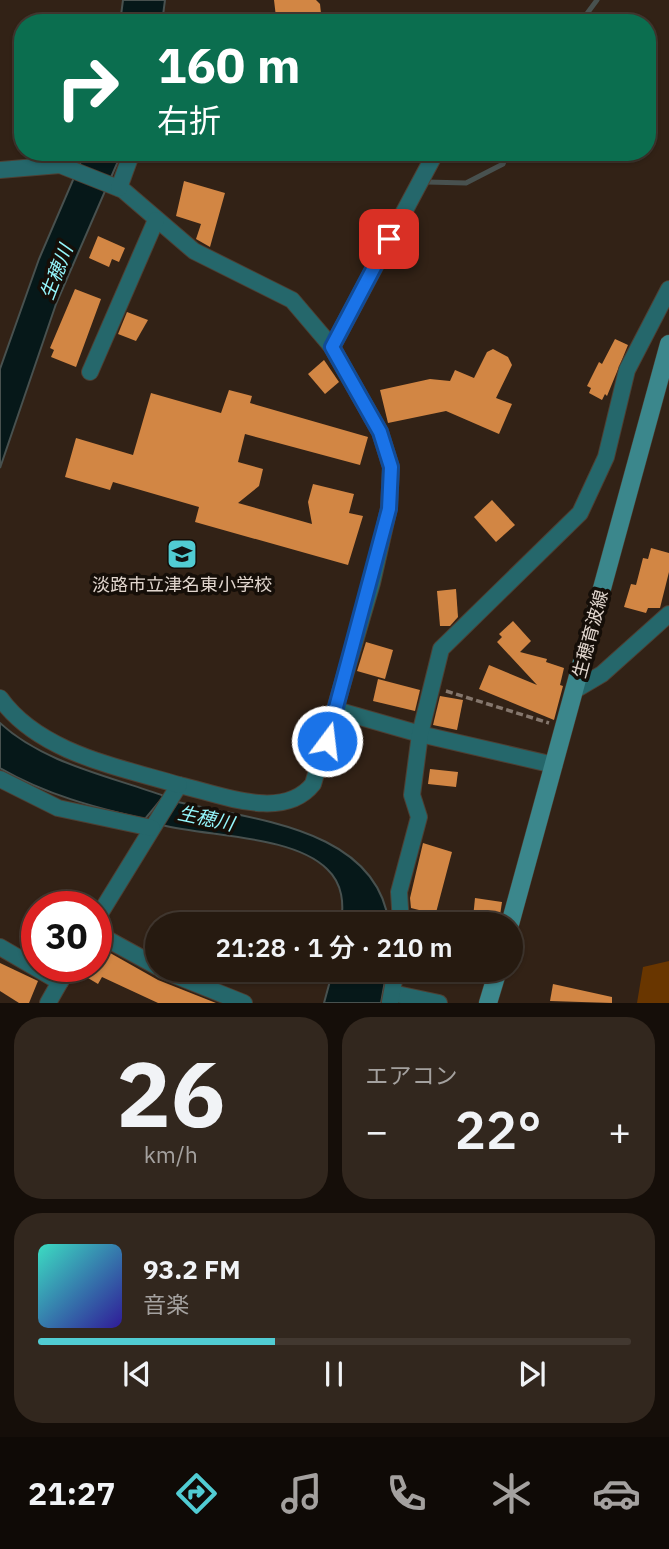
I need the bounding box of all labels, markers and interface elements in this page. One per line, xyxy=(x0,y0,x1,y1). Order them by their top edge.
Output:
text: 160 m xyxy=(157,33,301,96)
icon: right xyxy=(42,42,133,133)
text: 右折 xyxy=(157,99,221,141)
pin xyxy=(359,209,419,269)
icon: arrive xyxy=(370,220,408,258)
water label: 生穂川 xyxy=(35,239,78,303)
school or university icon: 淡路市立津名東小学校 xyxy=(165,537,199,571)
place label: 淡路市立津名東小学校 xyxy=(92,573,272,596)
street label: 生穂育波線 xyxy=(567,588,613,680)
position arrow xyxy=(290,704,364,778)
water label: 生穂川 xyxy=(176,800,238,836)
speed limit sign: 30 xyxy=(21,891,112,982)
text: 21:28 · 1 分 · 210 m xyxy=(215,930,453,964)
text: 26 xyxy=(116,1034,225,1152)
text: エアコン xyxy=(366,1060,458,1090)
text: 22° xyxy=(455,1096,542,1163)
text: − xyxy=(366,1106,388,1155)
text: + xyxy=(608,1106,631,1155)
text: km/h xyxy=(144,1139,198,1169)
text: 93.2 FM xyxy=(143,1252,241,1286)
text: 音楽 xyxy=(143,1289,189,1319)
icon: previous xyxy=(118,1355,156,1393)
icon: pause xyxy=(315,1355,353,1393)
icon: next xyxy=(513,1355,551,1393)
icon: directions xyxy=(172,1469,221,1518)
icon: music xyxy=(277,1469,326,1518)
icon: phone xyxy=(382,1469,431,1518)
icon: climate xyxy=(487,1469,536,1518)
icon: car xyxy=(592,1469,641,1518)
text: 21:27 xyxy=(28,1472,115,1514)

